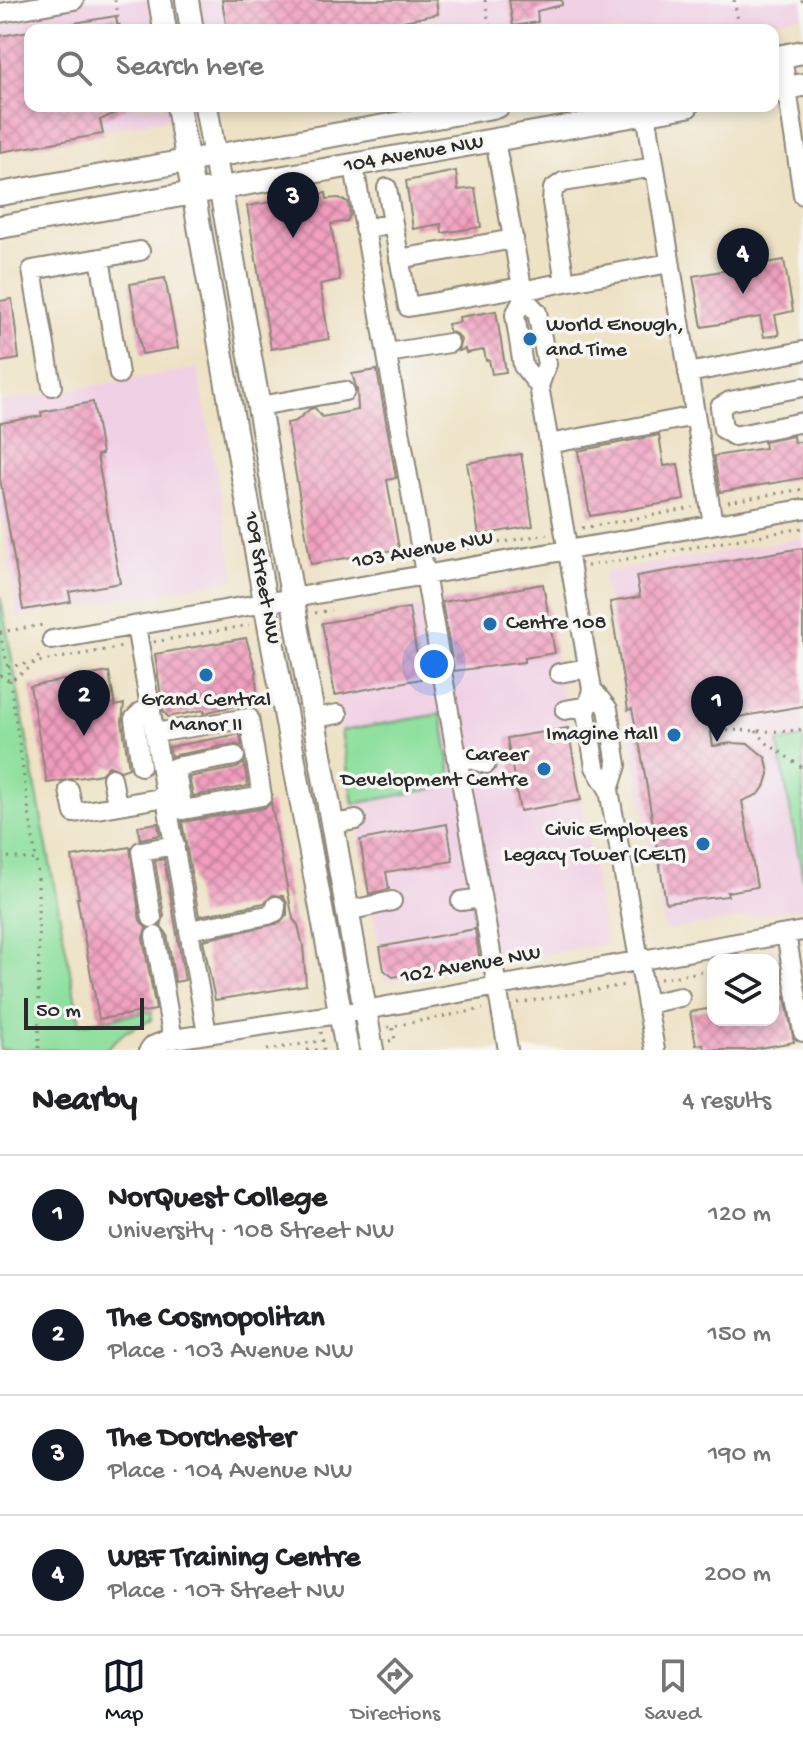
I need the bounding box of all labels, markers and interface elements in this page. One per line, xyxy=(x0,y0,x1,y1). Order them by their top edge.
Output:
search box xyxy=(24,24,779,112)
icon: search xyxy=(52,46,96,90)
text: Search here xyxy=(116,51,264,86)
street label: 104 Avenue NW xyxy=(341,130,486,180)
pin: 3 xyxy=(267,172,319,238)
pin: 4 xyxy=(717,228,769,294)
place label: World Enough, and Time xyxy=(546,313,684,364)
marker: World Enough, and Time xyxy=(521,330,539,348)
street label: 109 Street NW xyxy=(236,509,285,647)
street label: 103 Avenue NW xyxy=(350,526,495,576)
place label: Centre 108 xyxy=(506,611,607,637)
marker: Centre 108 xyxy=(481,615,499,633)
your location xyxy=(414,644,454,684)
marker: Grand Central Manor II xyxy=(197,666,215,684)
pin: 2 xyxy=(58,670,110,736)
pin: 1 xyxy=(691,676,743,742)
place label: Grand Central Manor II xyxy=(141,688,271,739)
place label: Imagine Hall xyxy=(546,722,658,748)
marker: Imagine Hall xyxy=(665,726,683,744)
place label: Career Development Centre xyxy=(339,743,530,794)
marker: Career Development Centre xyxy=(535,760,553,778)
place label: Civic Employees Legacy Tower (CELT) xyxy=(503,818,688,869)
marker: Civic Employees Legacy Tower (CELT) xyxy=(694,835,712,853)
street label: 102 Avenue NW xyxy=(398,941,543,991)
map controls xyxy=(707,954,779,1026)
button: layers xyxy=(707,954,779,1026)
scale bar xyxy=(24,994,144,1030)
text: 50 m xyxy=(36,999,81,1025)
text: Nearby xyxy=(32,1082,137,1122)
text: 4 results xyxy=(682,1087,771,1118)
text: NorQuest College xyxy=(108,1182,327,1217)
text: 1 xyxy=(53,1200,63,1231)
text: 120 m xyxy=(708,1200,771,1231)
text: University · 108 Street NW xyxy=(108,1217,394,1248)
text: The Cosmopolitan xyxy=(108,1302,325,1337)
text: 2 xyxy=(52,1320,64,1351)
text: 150 m xyxy=(707,1320,771,1351)
text: Place · 103 Avenue NW xyxy=(108,1337,354,1368)
text: The Dorchester xyxy=(108,1422,295,1457)
text: 3 xyxy=(51,1440,65,1471)
text: 190 m xyxy=(708,1440,771,1471)
text: Place · 104 Avenue NW xyxy=(108,1457,352,1488)
text: WBF Training Centre xyxy=(108,1542,360,1577)
text: 4 xyxy=(52,1560,64,1591)
text: 200 m xyxy=(704,1560,771,1591)
text: Place · 107 Street NW xyxy=(108,1577,345,1608)
tab: Map xyxy=(102,1654,146,1728)
tab: Directions xyxy=(351,1654,440,1728)
tab: Saved xyxy=(644,1654,701,1728)

